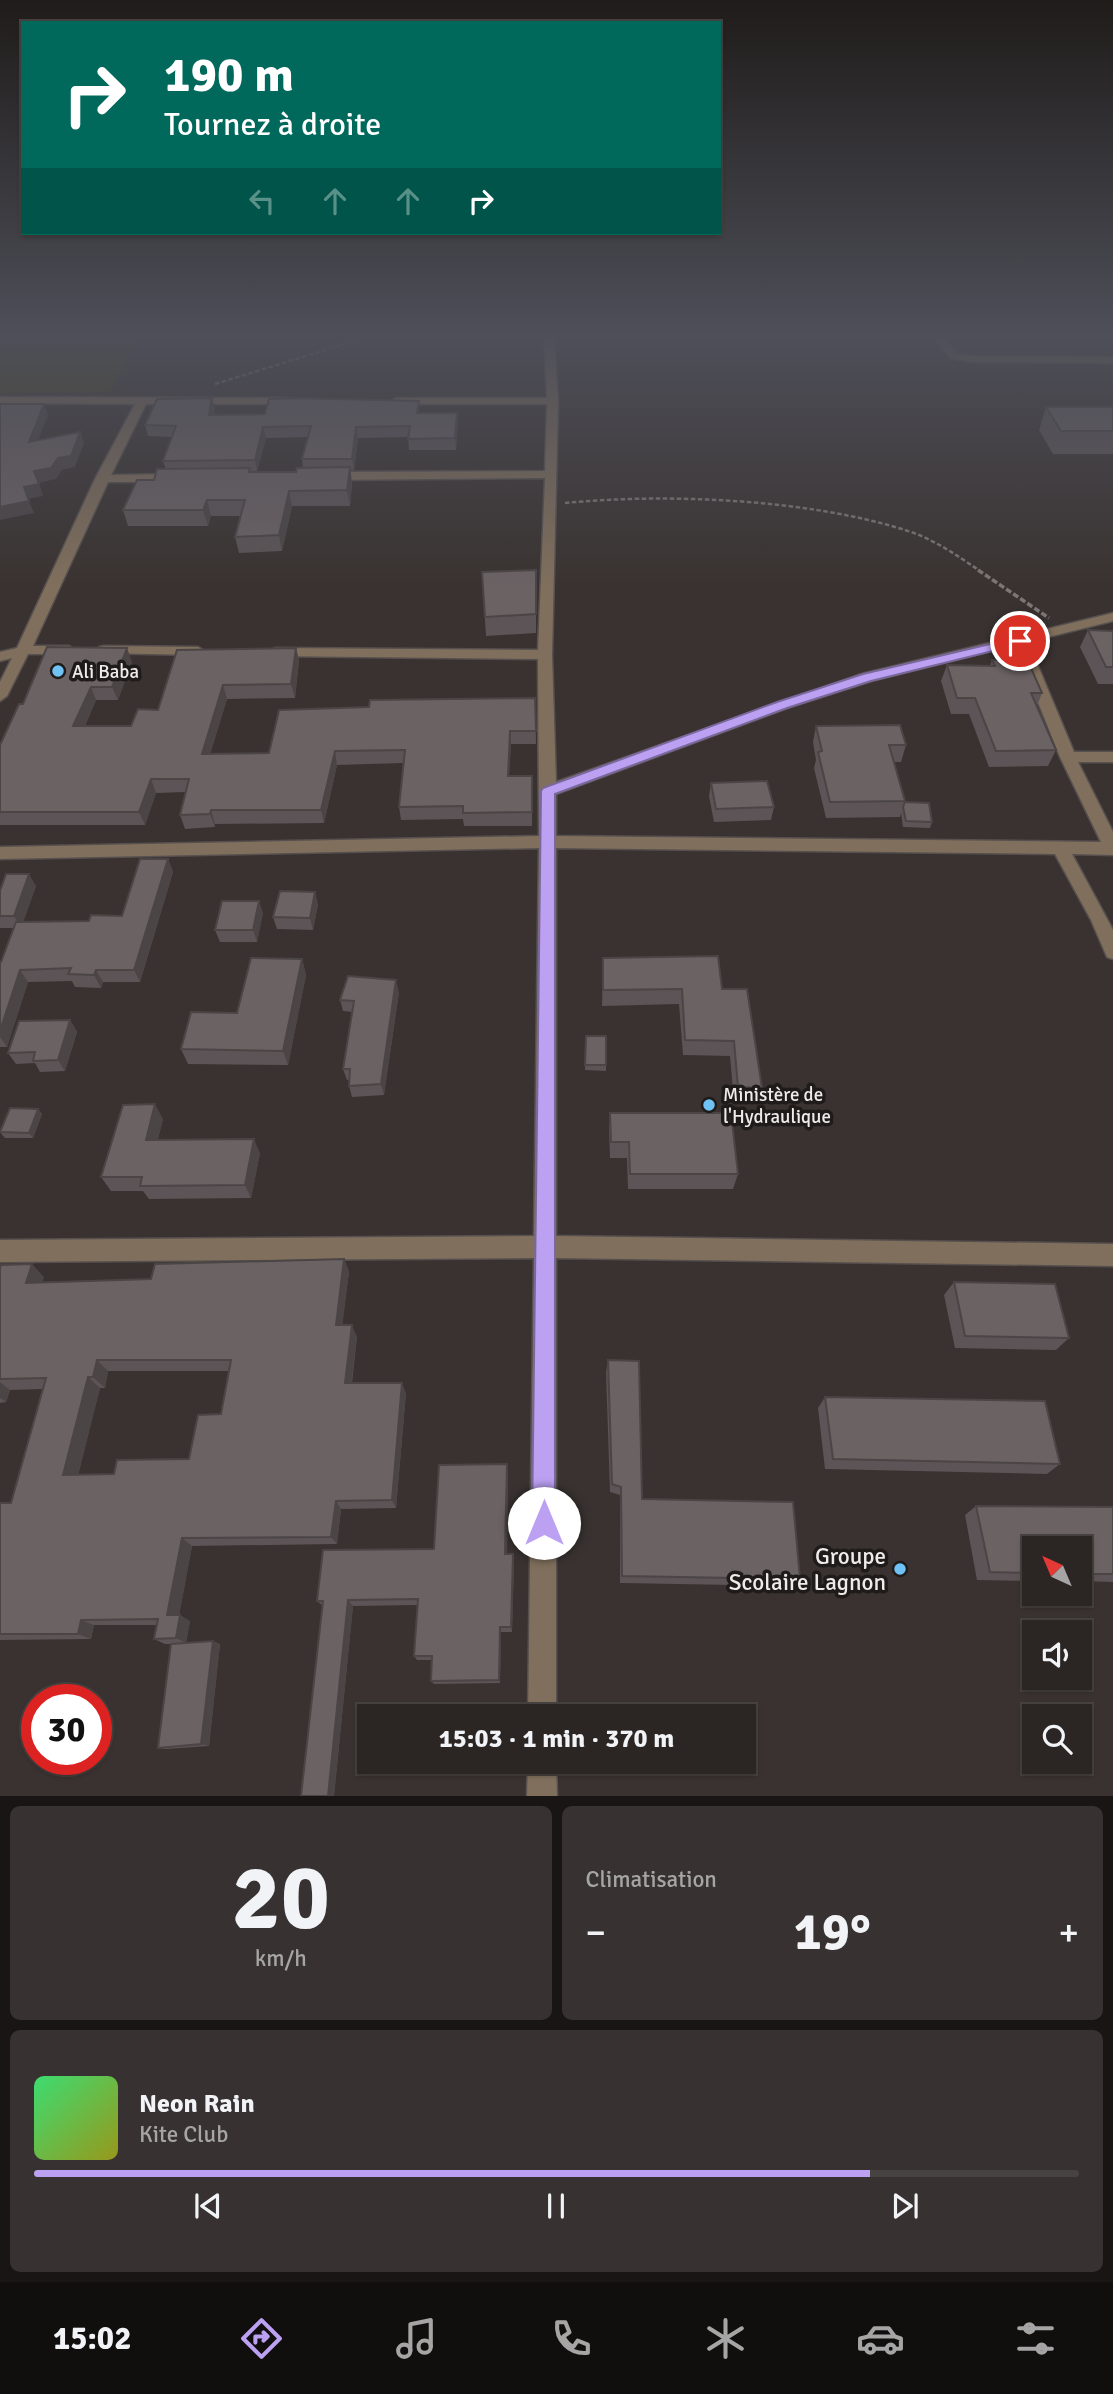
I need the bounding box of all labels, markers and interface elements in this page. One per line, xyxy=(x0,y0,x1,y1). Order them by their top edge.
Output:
text: 190 m xyxy=(164,45,294,105)
icon: right xyxy=(49,49,140,140)
text: Tournez à droite xyxy=(164,105,381,144)
icon: left xyxy=(243,182,281,220)
icon: ahead xyxy=(316,182,354,220)
icon: ahead xyxy=(389,182,427,220)
icon: right xyxy=(462,182,500,220)
pin xyxy=(990,611,1050,671)
icon: arrive xyxy=(1001,622,1039,660)
place label: Ali Baba xyxy=(72,660,139,684)
marker: Ali Baba xyxy=(50,663,66,679)
place label: Ministère de l'Hydraulique xyxy=(723,1083,831,1129)
marker: Ministère de l'Hydraulique xyxy=(701,1097,717,1113)
position arrow xyxy=(507,1486,581,1560)
north arrow xyxy=(1022,1536,1092,1606)
map controls xyxy=(1022,1536,1092,1774)
place label: Groupe Scolaire Lagnon xyxy=(729,1542,886,1597)
marker: Groupe Scolaire Lagnon xyxy=(892,1561,908,1577)
button: sound xyxy=(1022,1620,1092,1690)
speed limit sign: 30 xyxy=(21,1684,112,1775)
button: search xyxy=(1022,1704,1092,1774)
text: 15:03 · 1 min · 370 m xyxy=(439,1723,674,1755)
text: 20 xyxy=(232,1842,330,1955)
text: Climatisation xyxy=(586,1865,717,1894)
text: 19° xyxy=(794,1900,871,1964)
text: − xyxy=(586,1909,606,1956)
text: + xyxy=(1058,1909,1079,1956)
text: km/h xyxy=(255,1944,307,1973)
text: Neon Rain xyxy=(139,2088,255,2120)
text: Kite Club xyxy=(139,2120,228,2149)
icon: previous xyxy=(189,2187,227,2225)
icon: pause xyxy=(537,2187,575,2225)
icon: next xyxy=(886,2187,924,2225)
icon: directions xyxy=(237,2314,286,2363)
icon: music xyxy=(392,2314,441,2363)
icon: phone xyxy=(547,2314,596,2363)
icon: climate xyxy=(701,2314,750,2363)
icon: car xyxy=(856,2314,905,2363)
icon: filters xyxy=(1011,2314,1060,2363)
text: 15:02 xyxy=(53,2319,131,2358)

